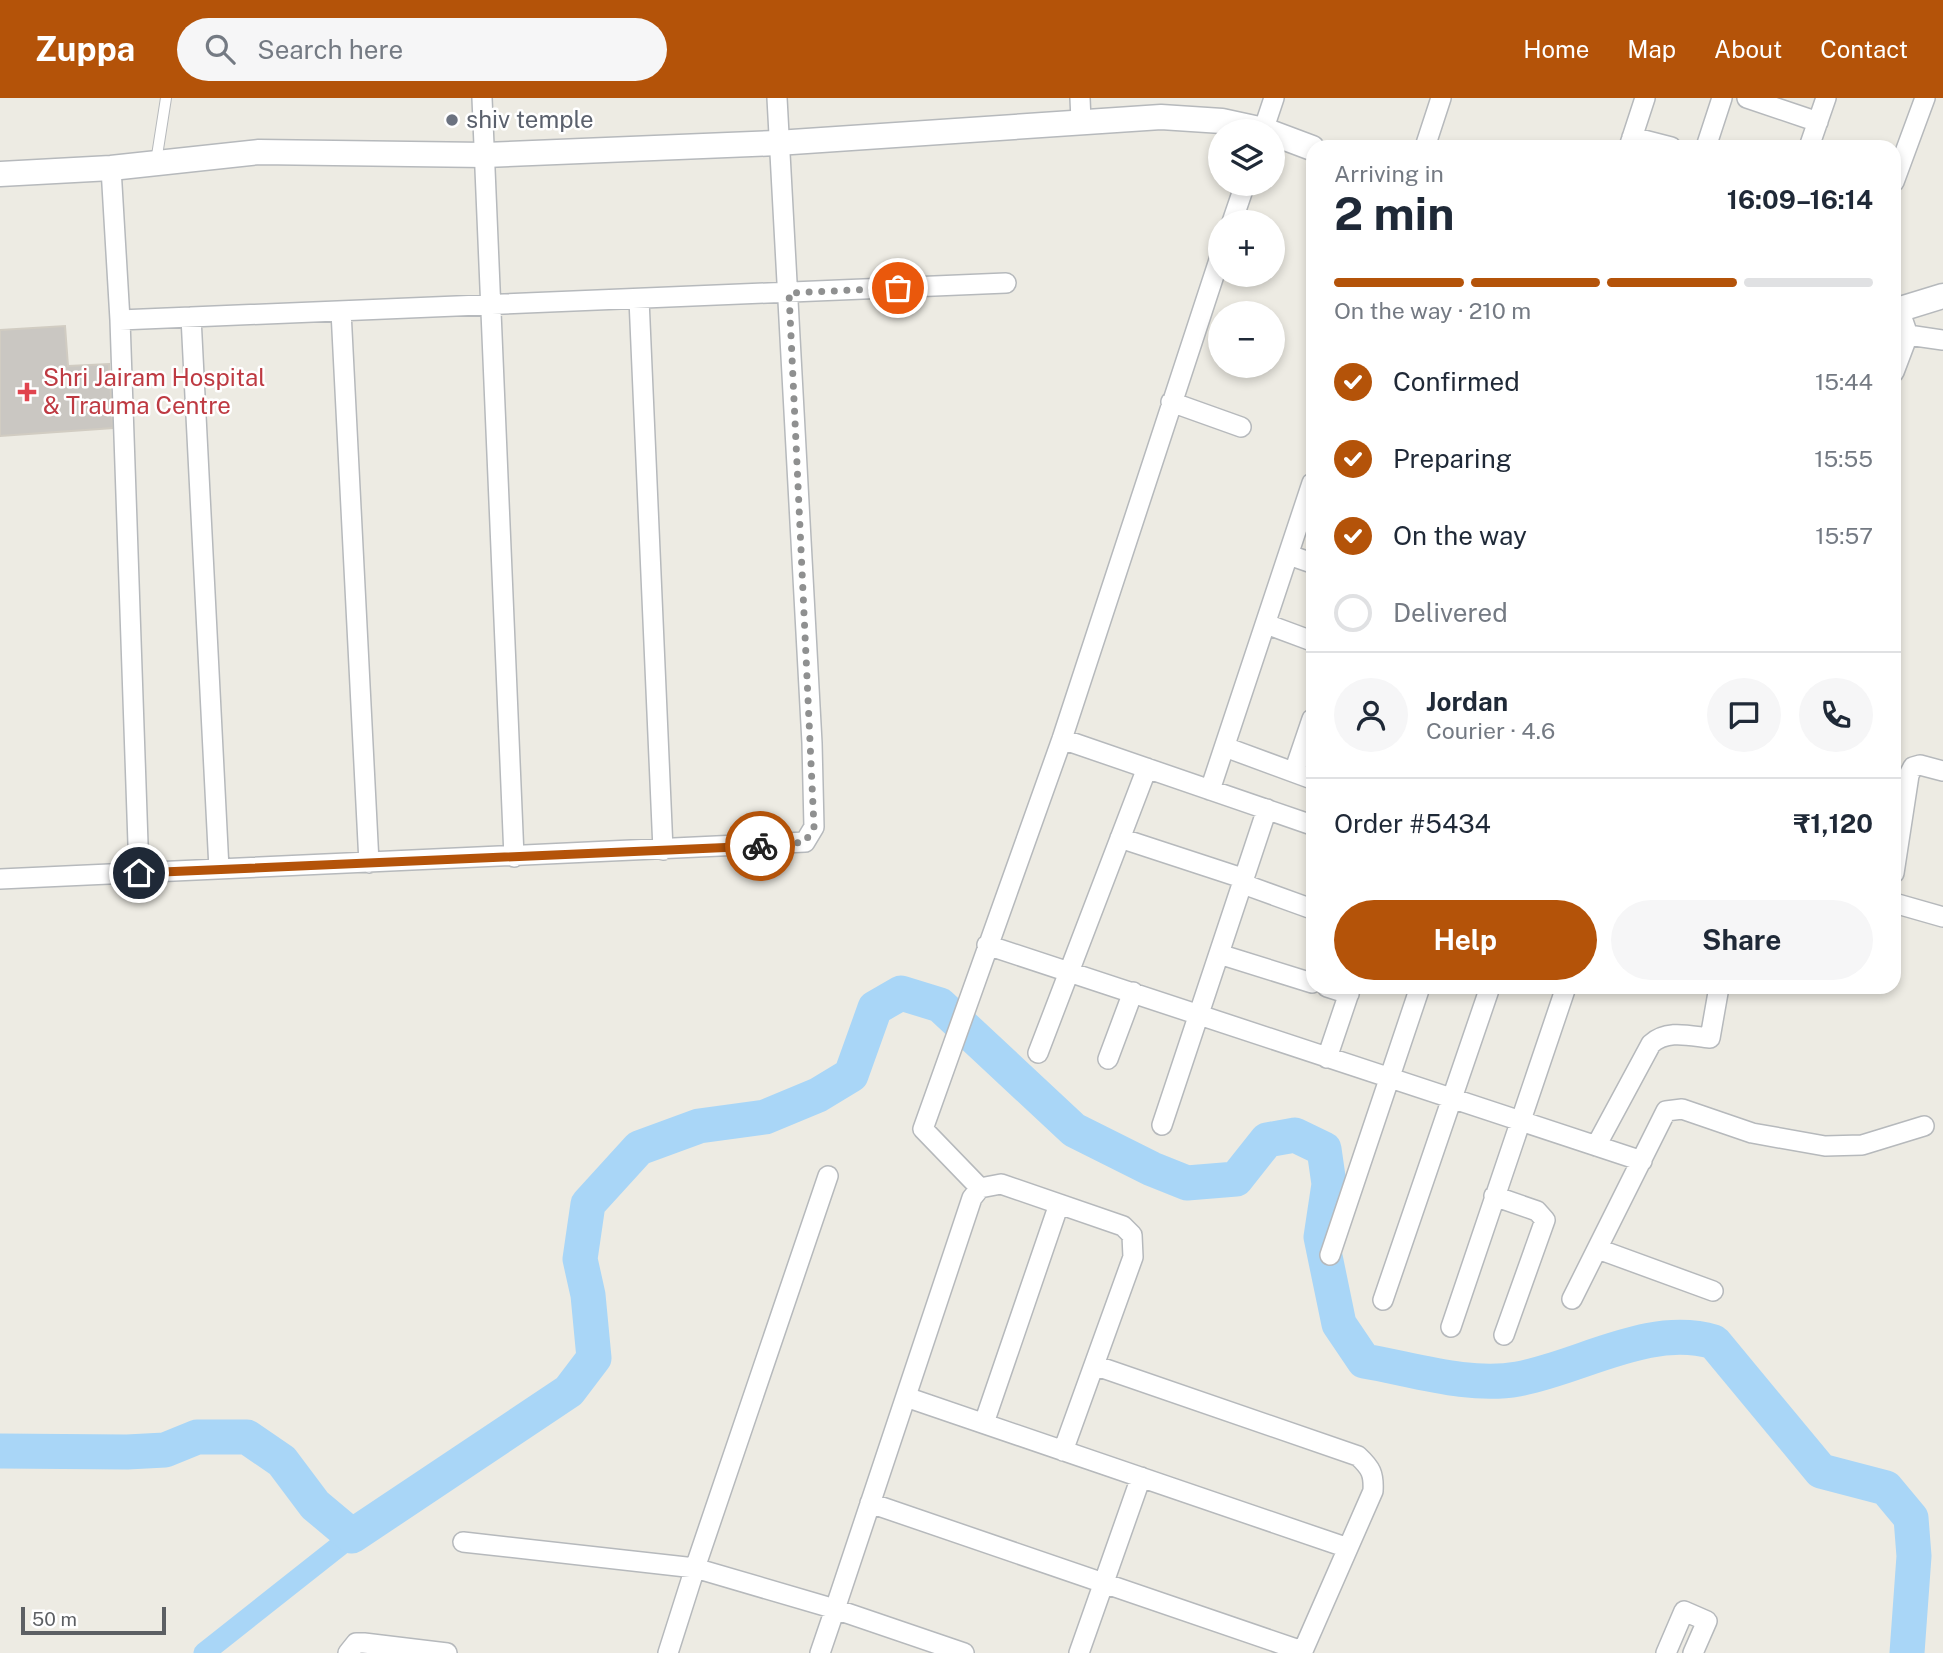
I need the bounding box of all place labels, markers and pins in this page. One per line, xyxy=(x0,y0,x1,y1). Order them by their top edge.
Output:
place label: shiv temple xyxy=(466,105,594,133)
marker: shiv temple xyxy=(444,112,460,128)
pin xyxy=(868,258,928,318)
place label: Shri Jairam Hospital & Trauma Centre xyxy=(43,363,265,419)
marker: Shri Jairam Hospital & Trauma Centre xyxy=(17,382,37,402)
pin xyxy=(109,843,169,903)

